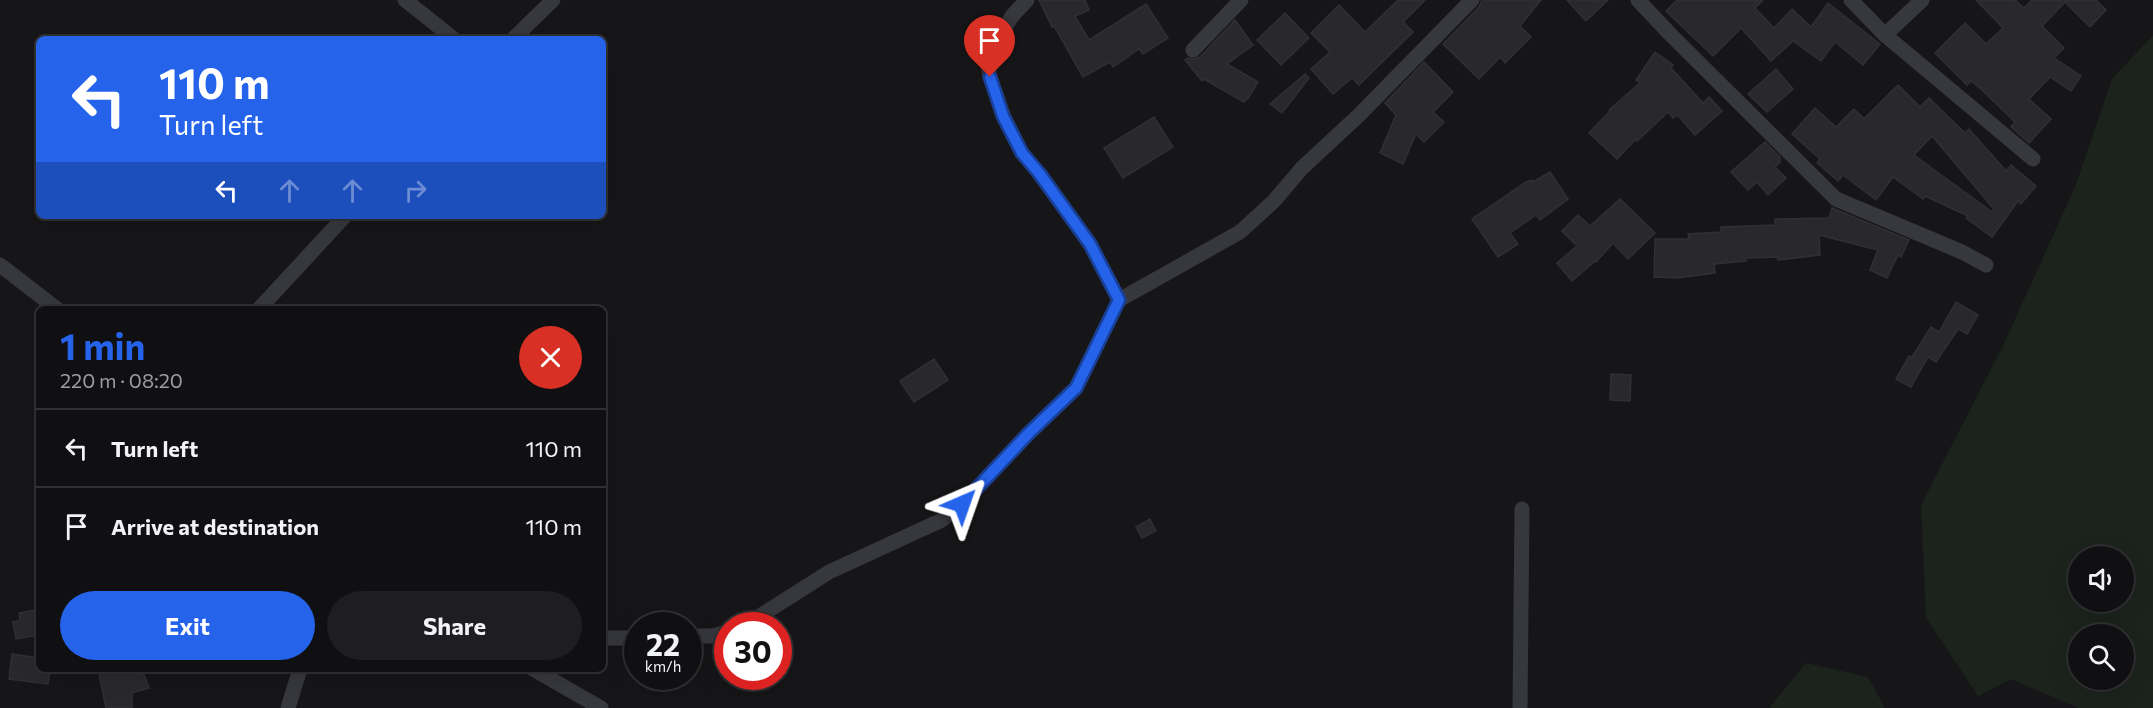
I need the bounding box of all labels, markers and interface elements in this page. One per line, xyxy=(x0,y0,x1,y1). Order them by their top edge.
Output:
pin xyxy=(964,15,1015,77)
icon: arrive xyxy=(973,24,1006,57)
text: 110 m xyxy=(159,56,270,108)
icon: left xyxy=(60,60,138,138)
text: Turn left xyxy=(159,108,263,141)
icon: left xyxy=(210,174,243,207)
icon: ahead xyxy=(273,174,306,207)
icon: ahead xyxy=(336,174,369,207)
icon: right xyxy=(399,174,432,207)
text: 1 min xyxy=(60,323,145,367)
button: close xyxy=(519,326,582,389)
text: 220 m · 08:20 xyxy=(60,368,183,392)
icon: left xyxy=(60,432,93,465)
text: Turn left xyxy=(111,435,198,462)
text: 110 m xyxy=(525,435,582,462)
position arrow xyxy=(930,472,994,536)
icon: arrive xyxy=(60,510,93,543)
text: Arrive at destination xyxy=(111,513,319,540)
text: 110 m xyxy=(525,513,582,540)
map controls xyxy=(2068,546,2134,690)
button: sound xyxy=(2068,546,2134,612)
button: Exit xyxy=(60,591,315,660)
button: Share xyxy=(327,591,582,660)
speed limit sign: 30 xyxy=(714,612,792,690)
button: search xyxy=(2068,624,2134,690)
text: 22 xyxy=(646,625,680,662)
text: km/h xyxy=(645,657,681,675)

